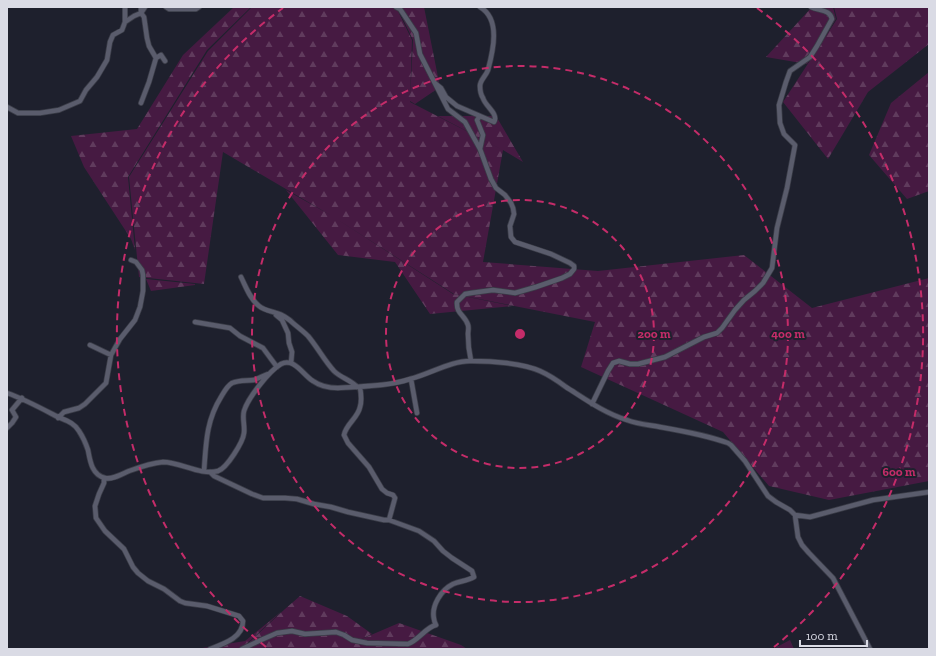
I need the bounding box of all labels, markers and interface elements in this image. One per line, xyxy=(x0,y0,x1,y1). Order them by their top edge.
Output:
centre of rings xyxy=(513,327,527,341)
text: 200 m xyxy=(637,327,671,341)
text: 400 m xyxy=(771,327,805,341)
text: 600 m xyxy=(882,465,916,479)
scale bar xyxy=(800,622,867,648)
text: 100 m xyxy=(806,629,838,643)

